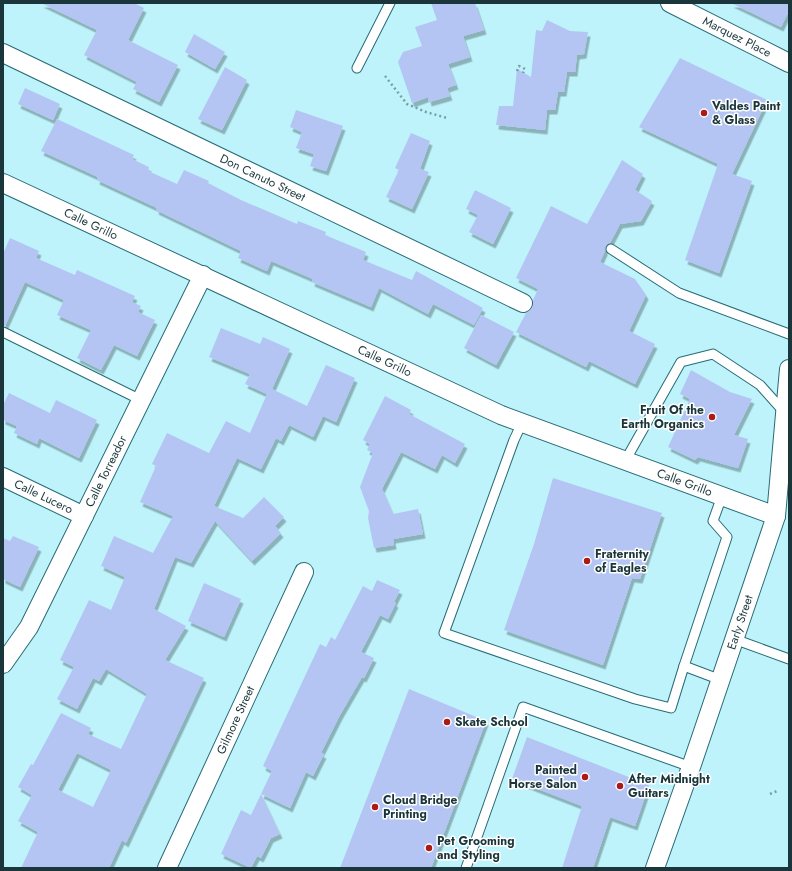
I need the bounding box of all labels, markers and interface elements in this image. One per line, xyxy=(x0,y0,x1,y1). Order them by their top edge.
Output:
street label: Marquez Place xyxy=(700,12,774,62)
place label: Valdes Paint & Glass xyxy=(711,97,780,129)
marker: Valdes Paint & Glass xyxy=(699,108,709,118)
street label: Don Canuto Street xyxy=(217,150,308,206)
street label: Calle Grillo xyxy=(61,204,121,245)
street label: Calle Grillo xyxy=(355,340,415,381)
place label: Fruit Of the Earth Organics xyxy=(621,401,705,433)
marker: Fruit Of the Earth Organics xyxy=(707,412,717,422)
street label: Calle Torreador xyxy=(81,432,132,510)
street label: Calle Grillo xyxy=(654,464,715,501)
street label: Calle Lucero xyxy=(11,475,76,519)
place label: Fraternity of Eagles xyxy=(595,545,649,577)
marker: Fraternity of Eagles xyxy=(582,556,592,566)
street label: Early Street xyxy=(722,592,758,652)
street label: Gilmore Street xyxy=(212,683,259,757)
place label: Skate School xyxy=(455,713,528,731)
marker: Skate School xyxy=(442,717,452,727)
place label: Painted Horse Salon xyxy=(508,761,577,793)
place label: After Midnight Guitars xyxy=(627,770,710,802)
marker: Painted Horse Salon xyxy=(580,772,590,782)
marker: After Midnight Guitars xyxy=(615,781,625,791)
place label: Cloud Bridge Printing xyxy=(383,791,458,823)
marker: Cloud Bridge Printing xyxy=(370,802,380,812)
place label: Pet Grooming and Styling xyxy=(437,832,514,864)
marker: Pet Grooming and Styling xyxy=(424,843,434,853)

